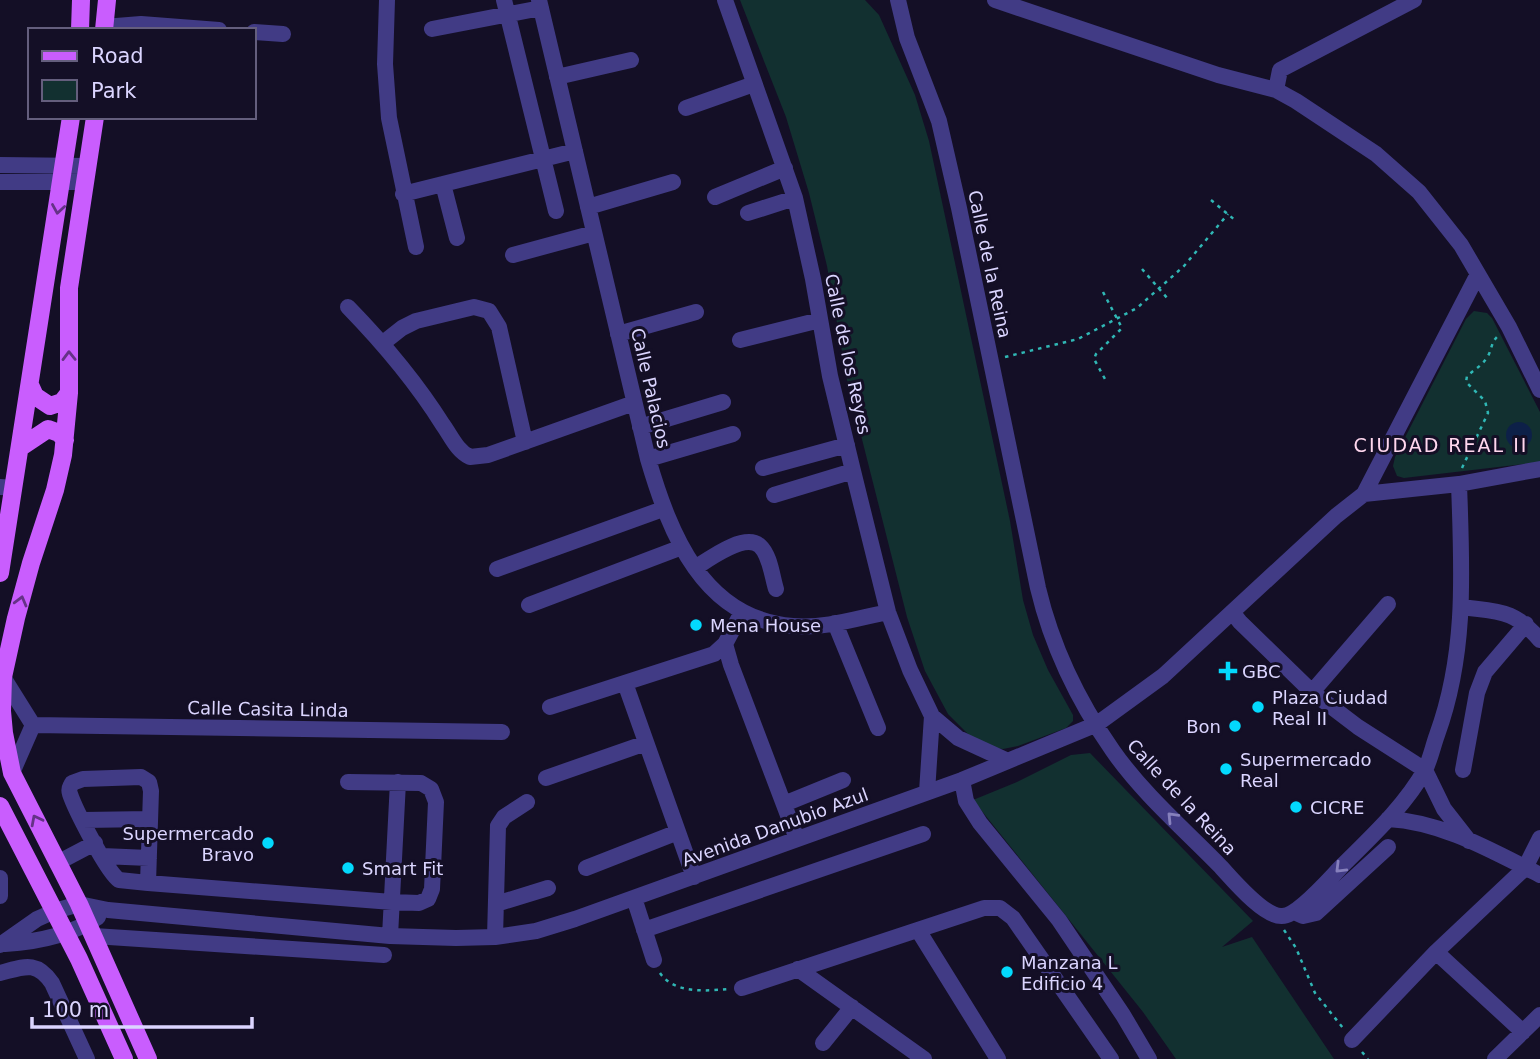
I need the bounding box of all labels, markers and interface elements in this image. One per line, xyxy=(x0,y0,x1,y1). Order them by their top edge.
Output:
legend xyxy=(28,28,256,119)
text: Road xyxy=(91,44,144,68)
text: Park xyxy=(91,79,137,103)
street label: Calle de la Reina xyxy=(964,188,1016,340)
one-way arrow xyxy=(51,203,66,215)
street label: Calle de los Reyes xyxy=(821,272,875,436)
street label: Calle Palacios xyxy=(627,326,675,450)
one-way arrow xyxy=(62,350,77,361)
district label: CIUDAD REAL II xyxy=(1354,434,1528,456)
one-way arrow xyxy=(13,595,27,607)
place label: Mena House xyxy=(710,615,821,636)
marker: Mena House xyxy=(688,617,704,633)
place label: GBC xyxy=(1242,661,1281,682)
marker: GBC xyxy=(1220,663,1236,679)
place label: Plaza Ciudad Real II xyxy=(1272,687,1388,729)
street label: Calle Casita Linda xyxy=(187,697,349,721)
marker: Plaza Ciudad Real II xyxy=(1250,699,1266,715)
place label: Bon xyxy=(1186,716,1221,737)
marker: Bon xyxy=(1227,718,1243,734)
street label: Calle de la Reina xyxy=(1123,735,1241,859)
place label: Supermercado Real xyxy=(1240,749,1371,791)
marker: Supermercado Real xyxy=(1218,761,1234,777)
street label: Avenida Danubio Azul xyxy=(679,784,871,870)
place label: CICRE xyxy=(1310,797,1364,818)
marker: CICRE xyxy=(1288,799,1304,815)
one-way arrow xyxy=(1167,812,1180,825)
one-way arrow xyxy=(30,815,44,827)
place label: Supermercado Bravo xyxy=(123,823,254,865)
marker: Supermercado Bravo xyxy=(260,835,276,851)
place label: Smart Fit xyxy=(362,858,443,879)
one-way arrow xyxy=(1336,859,1349,872)
marker: Smart Fit xyxy=(340,860,356,876)
place label: Manzana L Edificio 4 xyxy=(1021,952,1118,994)
marker: Manzana L Edificio 4 xyxy=(999,964,1015,980)
scale bar xyxy=(32,986,252,1030)
text: 100 m xyxy=(42,998,109,1022)

